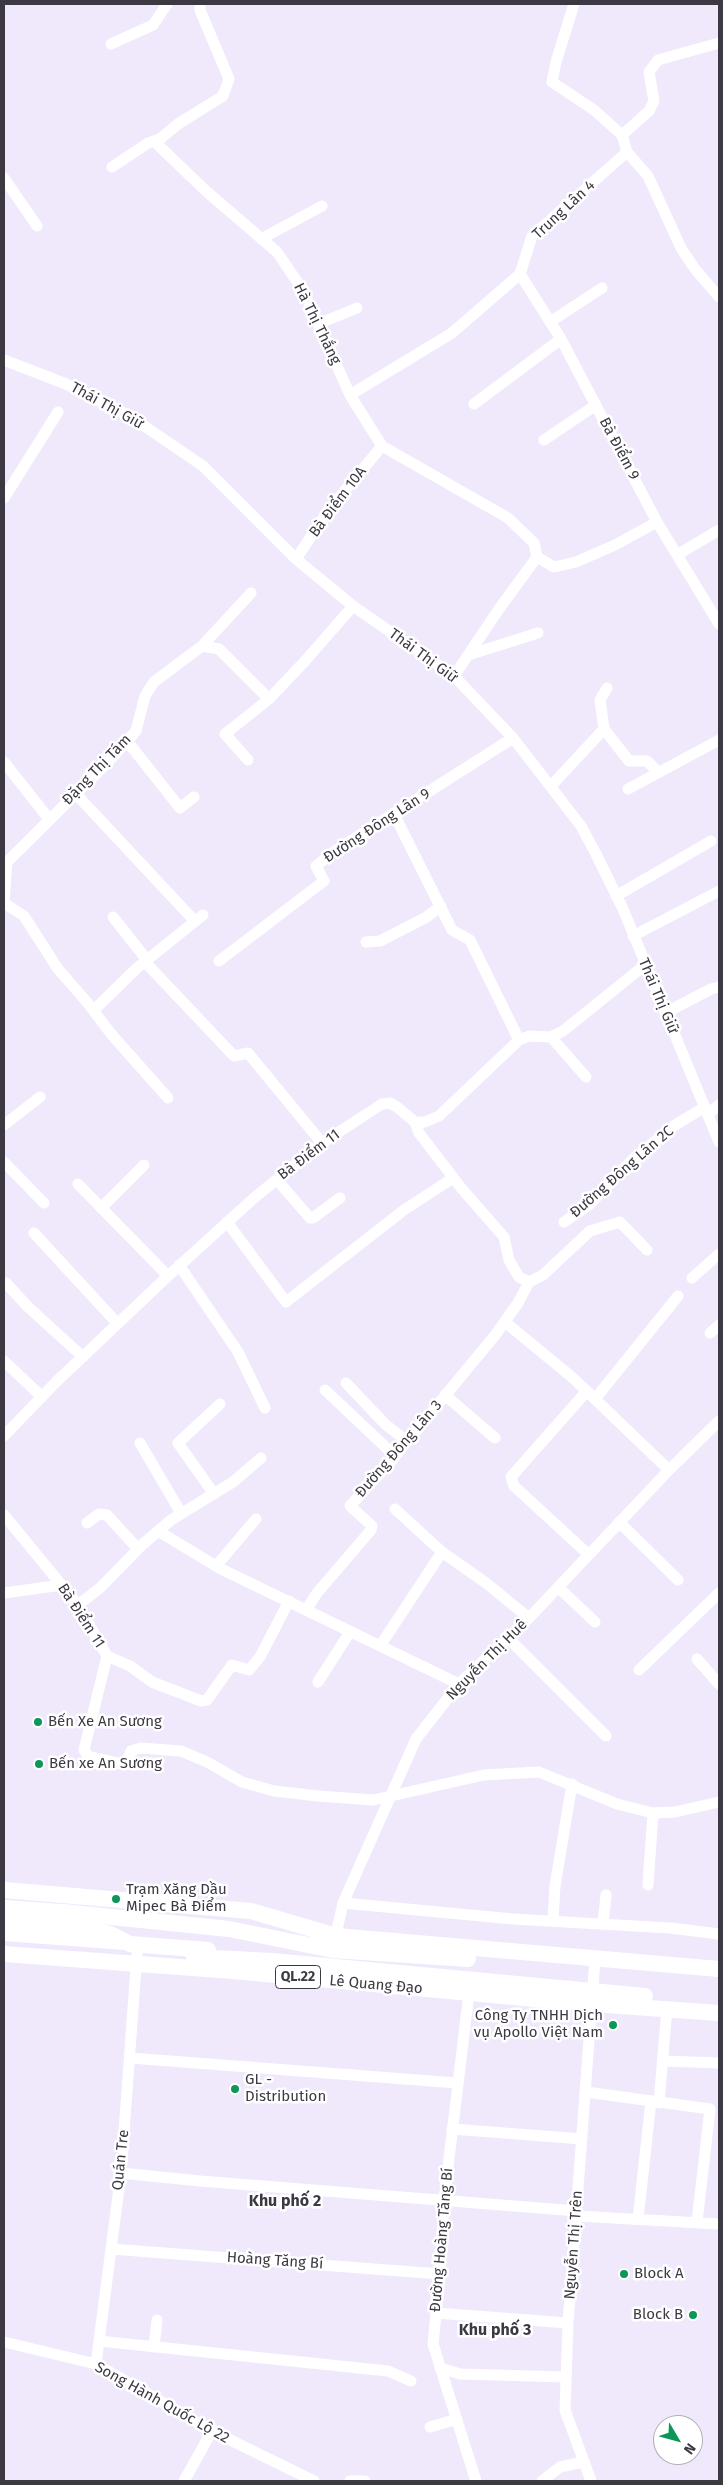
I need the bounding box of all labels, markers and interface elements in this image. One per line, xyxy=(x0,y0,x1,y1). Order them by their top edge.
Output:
street label: Trung Lân 4 xyxy=(529,177,599,243)
street label: Hà Thị Thắng xyxy=(290,280,344,368)
street label: Thái Thị Giữ xyxy=(67,379,147,433)
street label: Bà Điểm 9 xyxy=(595,415,643,483)
street label: Bà Điểm 10A xyxy=(306,463,370,541)
street label: Thái Thị Giữ xyxy=(385,625,461,687)
street label: Đặng Thị Tám xyxy=(59,731,135,809)
street label: Đường Đông Lân 9 xyxy=(320,785,434,867)
street label: Thái Thị Giữ xyxy=(634,955,682,1037)
street label: Đường Đông Lân 2C xyxy=(567,1122,677,1222)
street label: Bà Điểm 11 xyxy=(274,1126,344,1184)
street label: Đường Đông Lân 3 xyxy=(352,1397,446,1501)
street label: Bà Điểm 11 xyxy=(54,1580,108,1652)
street label: Nguyễn Thị Huê xyxy=(443,1616,531,1704)
place label: Bến Xe An Sương xyxy=(48,1713,162,1731)
marker: Bến Xe An Sương xyxy=(32,1716,44,1728)
place label: Bến xe An Sương xyxy=(49,1755,162,1773)
marker: Bến xe An Sương xyxy=(33,1758,45,1770)
place label: Trạm Xăng Dầu Mipec Bà Điểm xyxy=(126,1881,227,1916)
marker: Trạm Xăng Dầu Mipec Bà Điểm xyxy=(110,1893,122,1905)
road number: QL.22 xyxy=(276,1965,320,1988)
street label: Lê Quang Đạo xyxy=(329,1972,423,1998)
place label: Công Ty TNHH Dịch vụ Apollo Việt Nam xyxy=(474,2007,603,2042)
marker: Công Ty TNHH Dịch vụ Apollo Việt Nam xyxy=(607,2019,619,2031)
place label: GL - Distribution xyxy=(245,2071,326,2106)
marker: GL - Distribution xyxy=(229,2083,241,2095)
street label: Quán Tre xyxy=(109,2129,133,2191)
street label: Đường Hoàng Tăng Bí xyxy=(427,2167,457,2313)
street label: Nguyễn Thị Trên xyxy=(561,2190,587,2300)
district label: Khu phố 2 xyxy=(249,2192,321,2212)
street label: Hoàng Tăng Bí xyxy=(226,2249,324,2273)
place label: Block A xyxy=(634,2265,684,2283)
marker: Block A xyxy=(618,2268,630,2280)
place label: Block B xyxy=(633,2306,683,2324)
marker: Block B xyxy=(687,2309,699,2321)
district label: Khu phố 3 xyxy=(459,2321,531,2341)
street label: Song Hành Quốc Lộ 22 xyxy=(92,2359,232,2447)
north arrow xyxy=(653,2415,703,2465)
text: N xyxy=(680,2440,699,2458)

